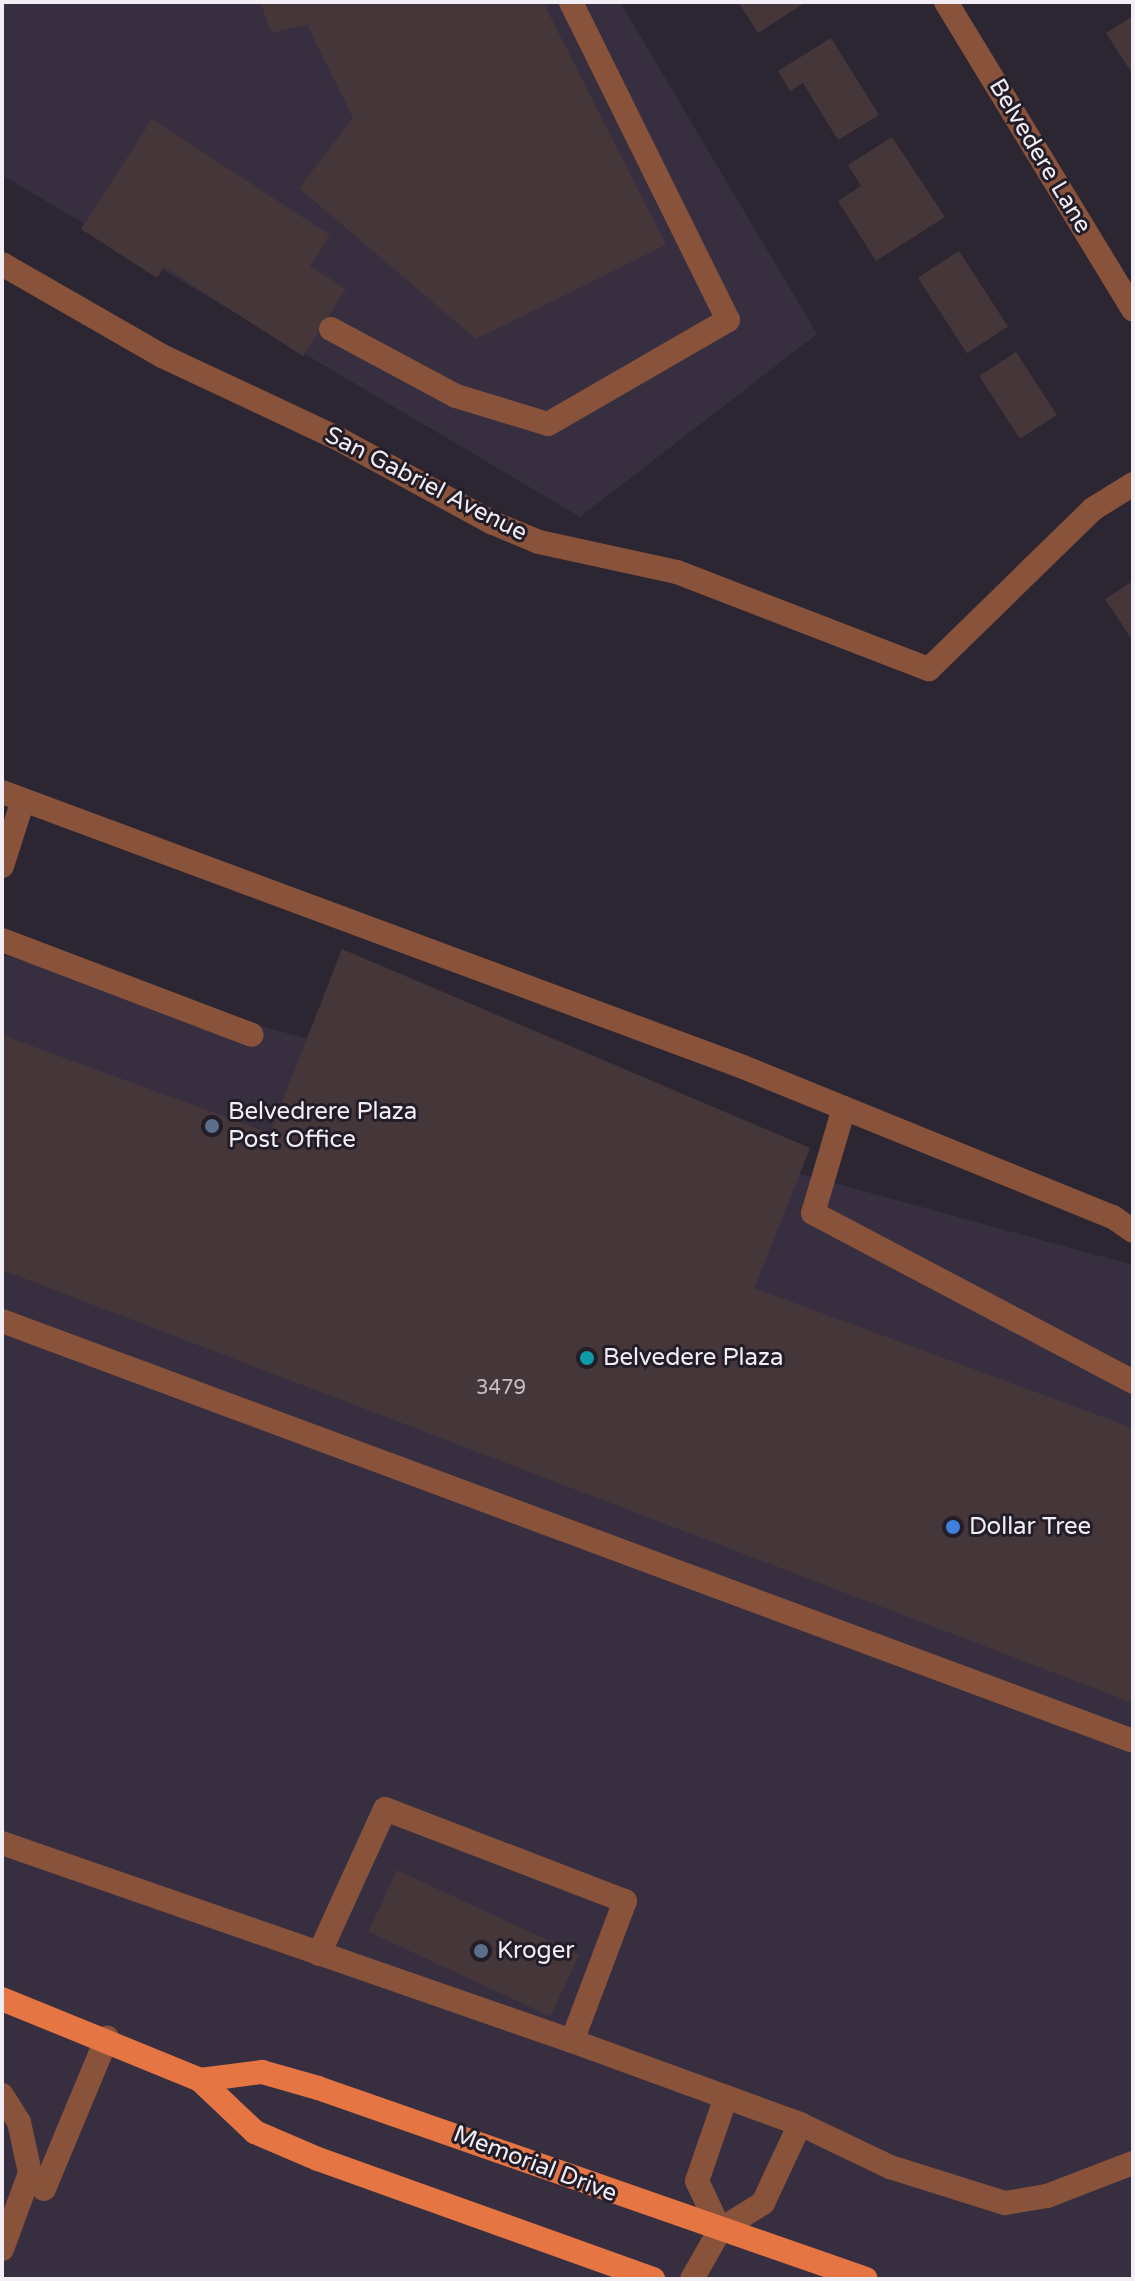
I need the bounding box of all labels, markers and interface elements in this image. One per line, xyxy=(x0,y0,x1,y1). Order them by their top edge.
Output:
street label: Belvedere Lane xyxy=(983,74,1097,238)
street label: San Gabriel Avenue xyxy=(320,421,532,547)
place label: Belvedrere Plaza Post Office xyxy=(228,1098,417,1154)
marker: Belvedrere Plaza Post Office xyxy=(203,1117,221,1135)
place label: Belvedere Plaza xyxy=(603,1344,783,1372)
marker: Belvedere Plaza xyxy=(578,1349,596,1367)
house number: 3479 xyxy=(476,1376,526,1400)
place label: Dollar Tree xyxy=(969,1513,1091,1541)
marker: Dollar Tree xyxy=(944,1518,962,1536)
place label: Kroger xyxy=(497,1937,574,1965)
marker: Kroger xyxy=(472,1942,490,1960)
street label: Memorial Drive xyxy=(449,2120,621,2208)

